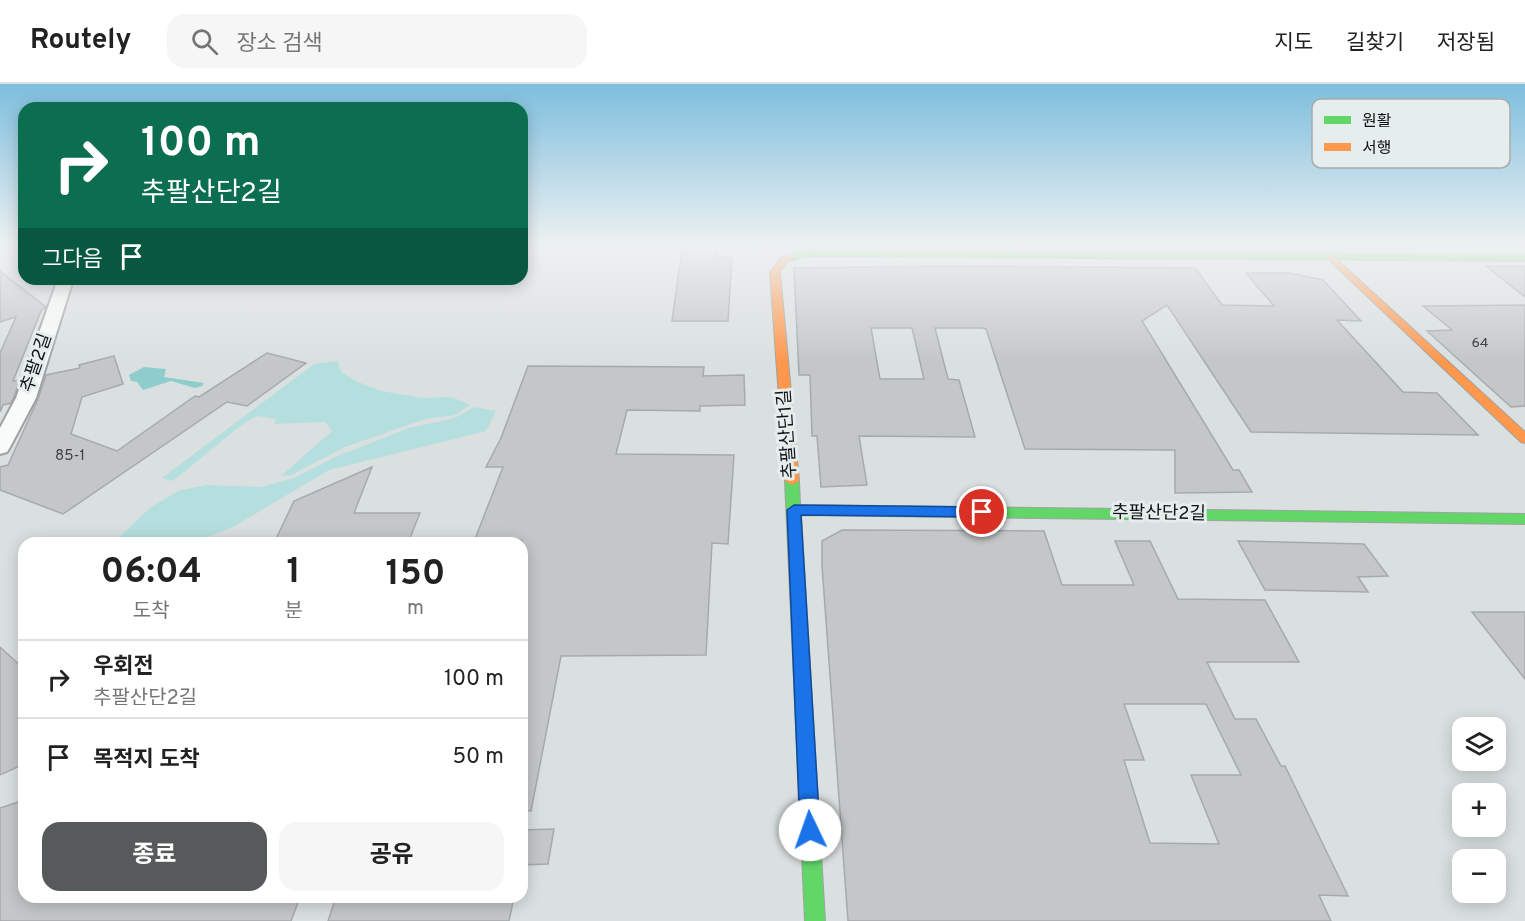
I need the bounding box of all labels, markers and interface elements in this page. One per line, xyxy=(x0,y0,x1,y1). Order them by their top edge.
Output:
search box xyxy=(167,14,587,68)
text: Routely xyxy=(30,23,131,59)
icon: search xyxy=(188,25,221,58)
text: 지도 xyxy=(1274,30,1313,57)
text: 길찾기 xyxy=(1346,30,1404,57)
text: 저장됨 xyxy=(1437,30,1495,57)
text: 장소 검색 xyxy=(236,31,323,58)
legend xyxy=(1312,99,1510,168)
text: 원활 xyxy=(1362,112,1392,132)
text: 100 m xyxy=(141,118,260,171)
icon: right xyxy=(42,126,120,204)
text: 서행 xyxy=(1362,139,1391,159)
text: 추팔산단2길 xyxy=(141,177,282,211)
icon: arrive xyxy=(115,240,148,273)
text: 그다음 xyxy=(42,247,103,274)
street label: 추팔2길 xyxy=(16,331,58,395)
house number: 64 xyxy=(1471,335,1489,352)
street label: 추팔산단1길 xyxy=(773,389,803,479)
house number: 85-1 xyxy=(55,447,85,466)
pin xyxy=(956,486,1007,537)
icon: arrive xyxy=(965,495,998,528)
street label: 추팔산단2길 xyxy=(1112,502,1206,526)
text: 06:04 xyxy=(101,550,202,596)
text: 1 xyxy=(286,550,301,596)
text: 150 xyxy=(385,552,445,598)
text: m xyxy=(407,596,424,622)
text: 도착 xyxy=(133,599,170,625)
text: 분 xyxy=(284,599,303,625)
text: 우회전 xyxy=(93,654,154,681)
icon: right xyxy=(42,663,75,696)
text: 100 m xyxy=(444,666,504,693)
text: 추팔산단2길 xyxy=(93,686,197,712)
map controls xyxy=(1452,717,1506,903)
button: layers xyxy=(1452,717,1506,771)
icon: arrive xyxy=(42,741,75,774)
text: 50 m xyxy=(452,744,504,771)
text: 목적지 도착 xyxy=(93,747,200,774)
button: + xyxy=(1452,783,1506,837)
position arrow xyxy=(778,798,842,862)
button: 종료 xyxy=(42,822,267,891)
button: 공유 xyxy=(279,822,504,891)
button: − xyxy=(1452,849,1506,903)

